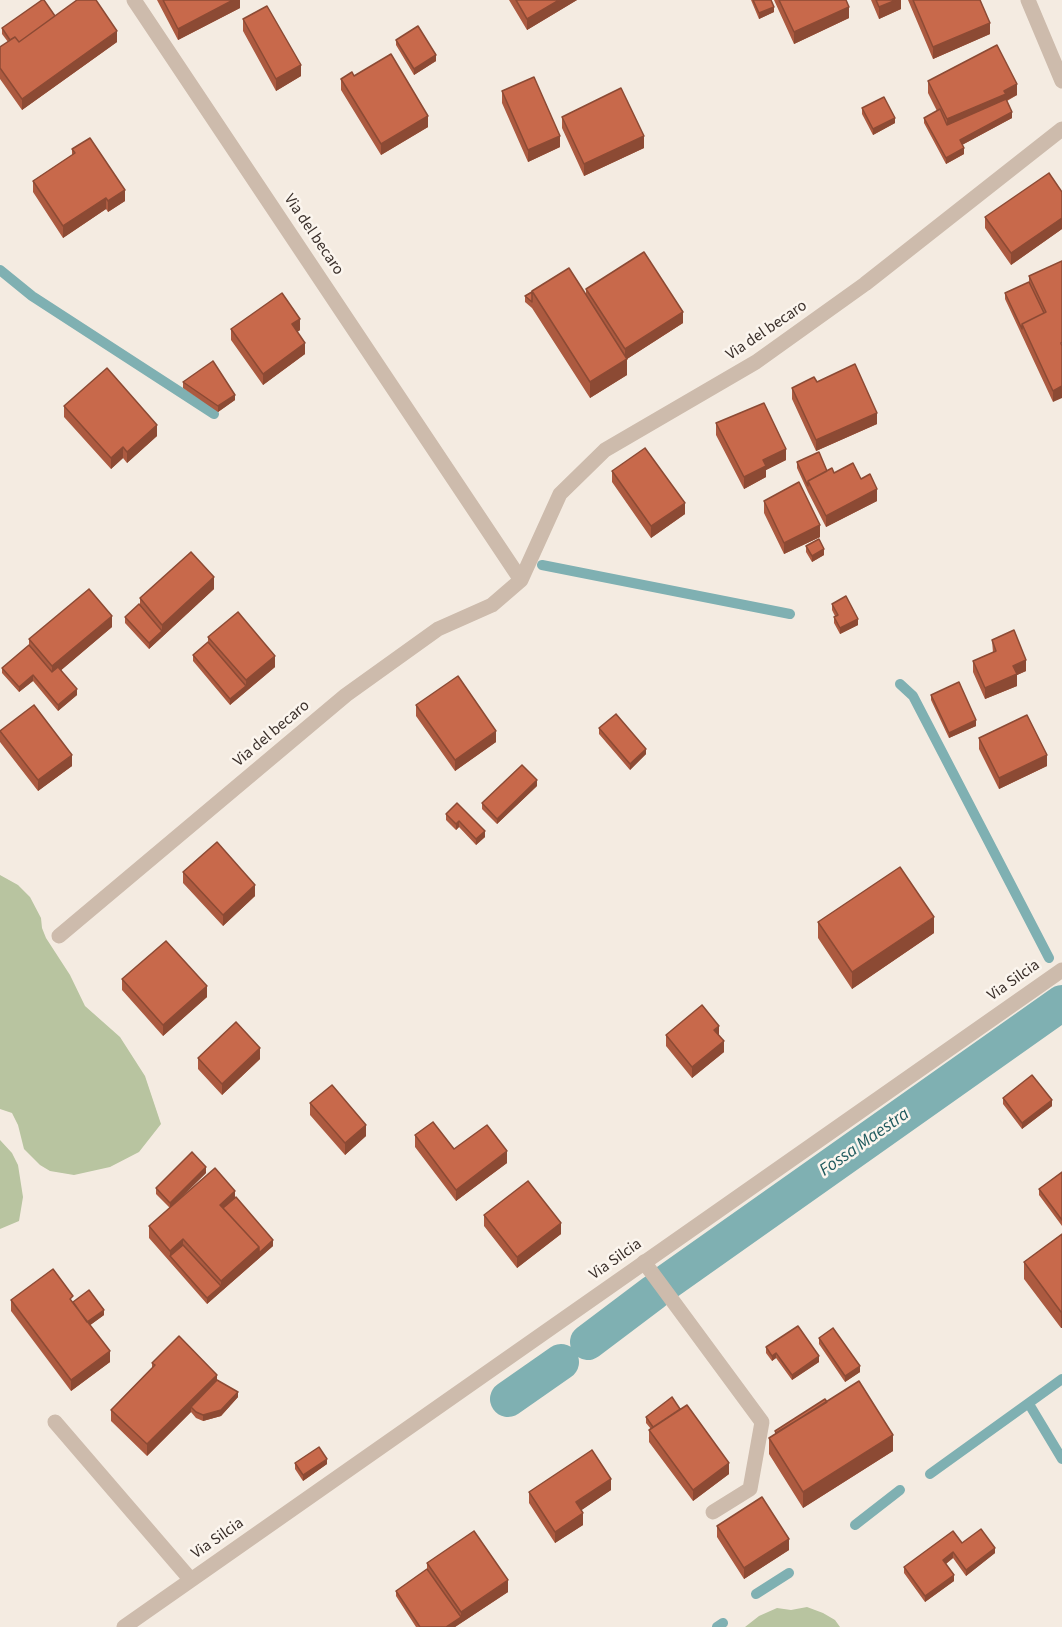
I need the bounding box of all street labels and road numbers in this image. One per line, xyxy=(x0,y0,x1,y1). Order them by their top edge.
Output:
street label: Via del becaro xyxy=(279,191,347,279)
street label: Via del becaro xyxy=(723,297,811,365)
street label: Via del becaro xyxy=(230,697,314,771)
street label: Via Silcia xyxy=(984,956,1044,1006)
street label: Via Silcia xyxy=(586,1235,646,1285)
street label: Via Silcia xyxy=(188,1514,248,1564)

